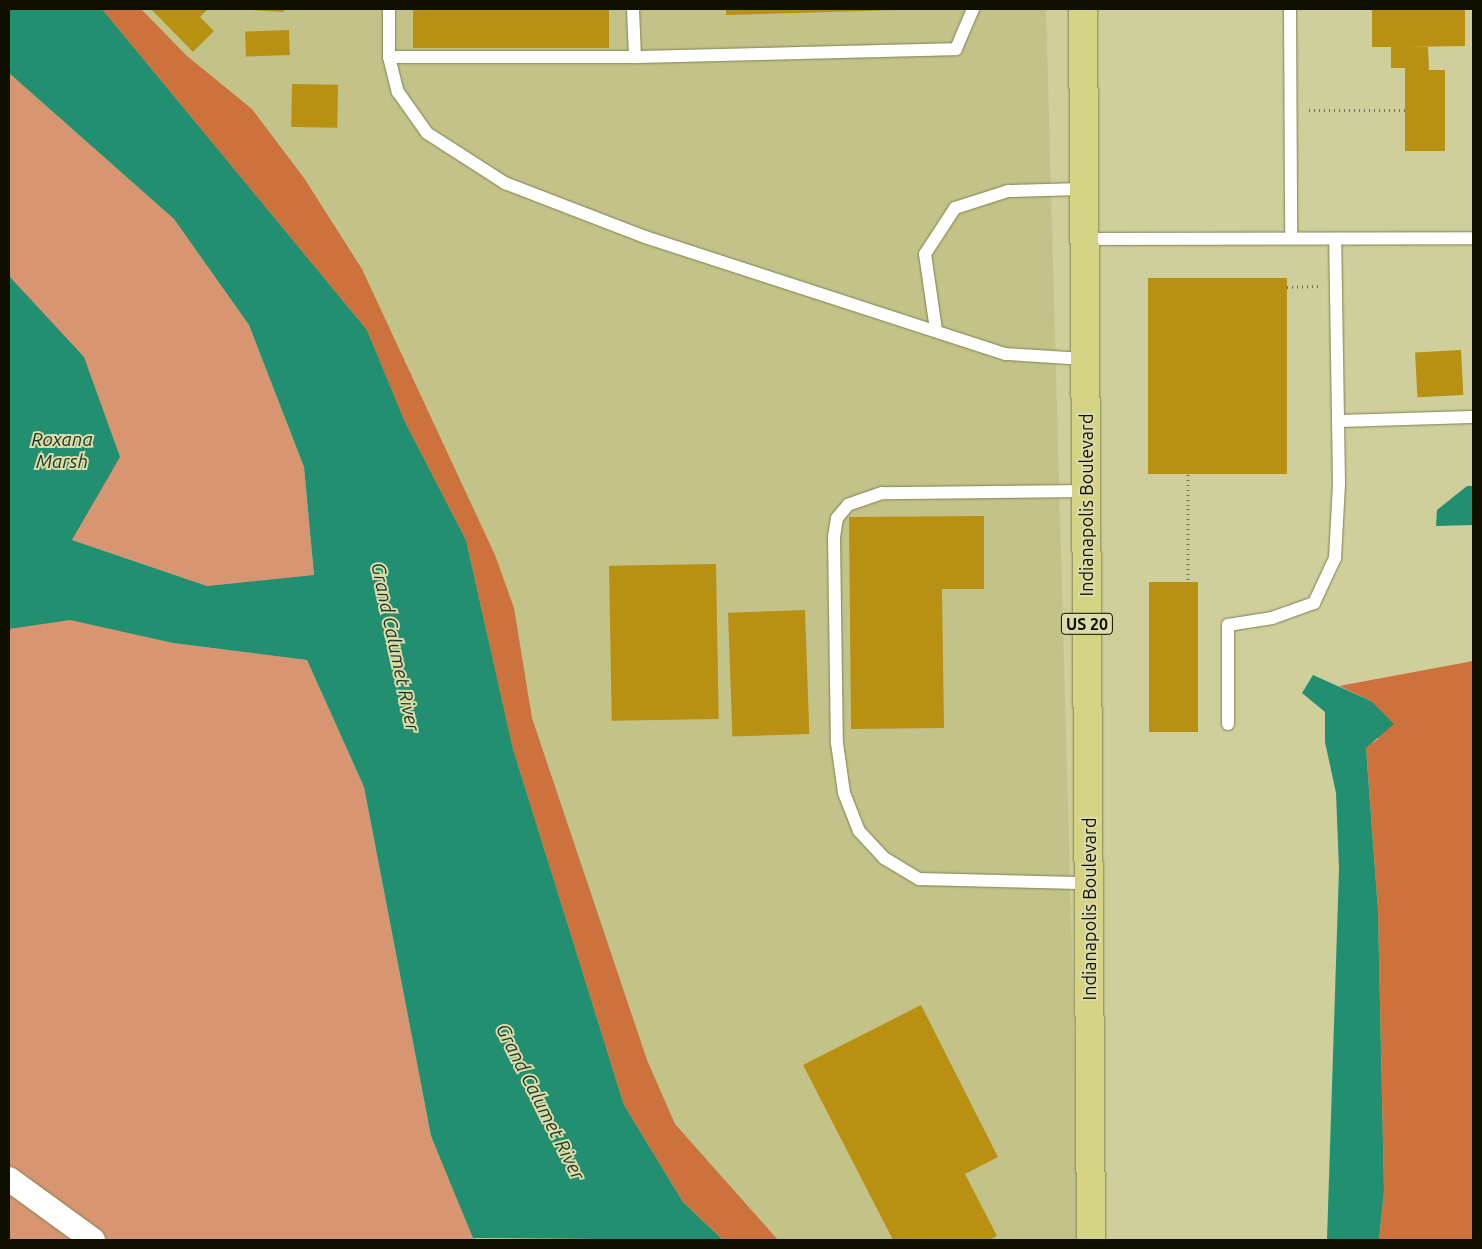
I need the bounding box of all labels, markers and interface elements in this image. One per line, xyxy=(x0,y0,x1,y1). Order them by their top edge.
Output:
street label: Indianapolis Boulevard xyxy=(1075,414,1097,596)
water label: Roxana Marsh xyxy=(31,429,93,473)
water label: Grand Calumet River xyxy=(366,560,424,734)
road number: US 20 xyxy=(1061,610,1113,638)
street label: Indianapolis Boulevard xyxy=(1078,818,1100,1000)
water label: Grand Calumet River xyxy=(491,1020,589,1184)

